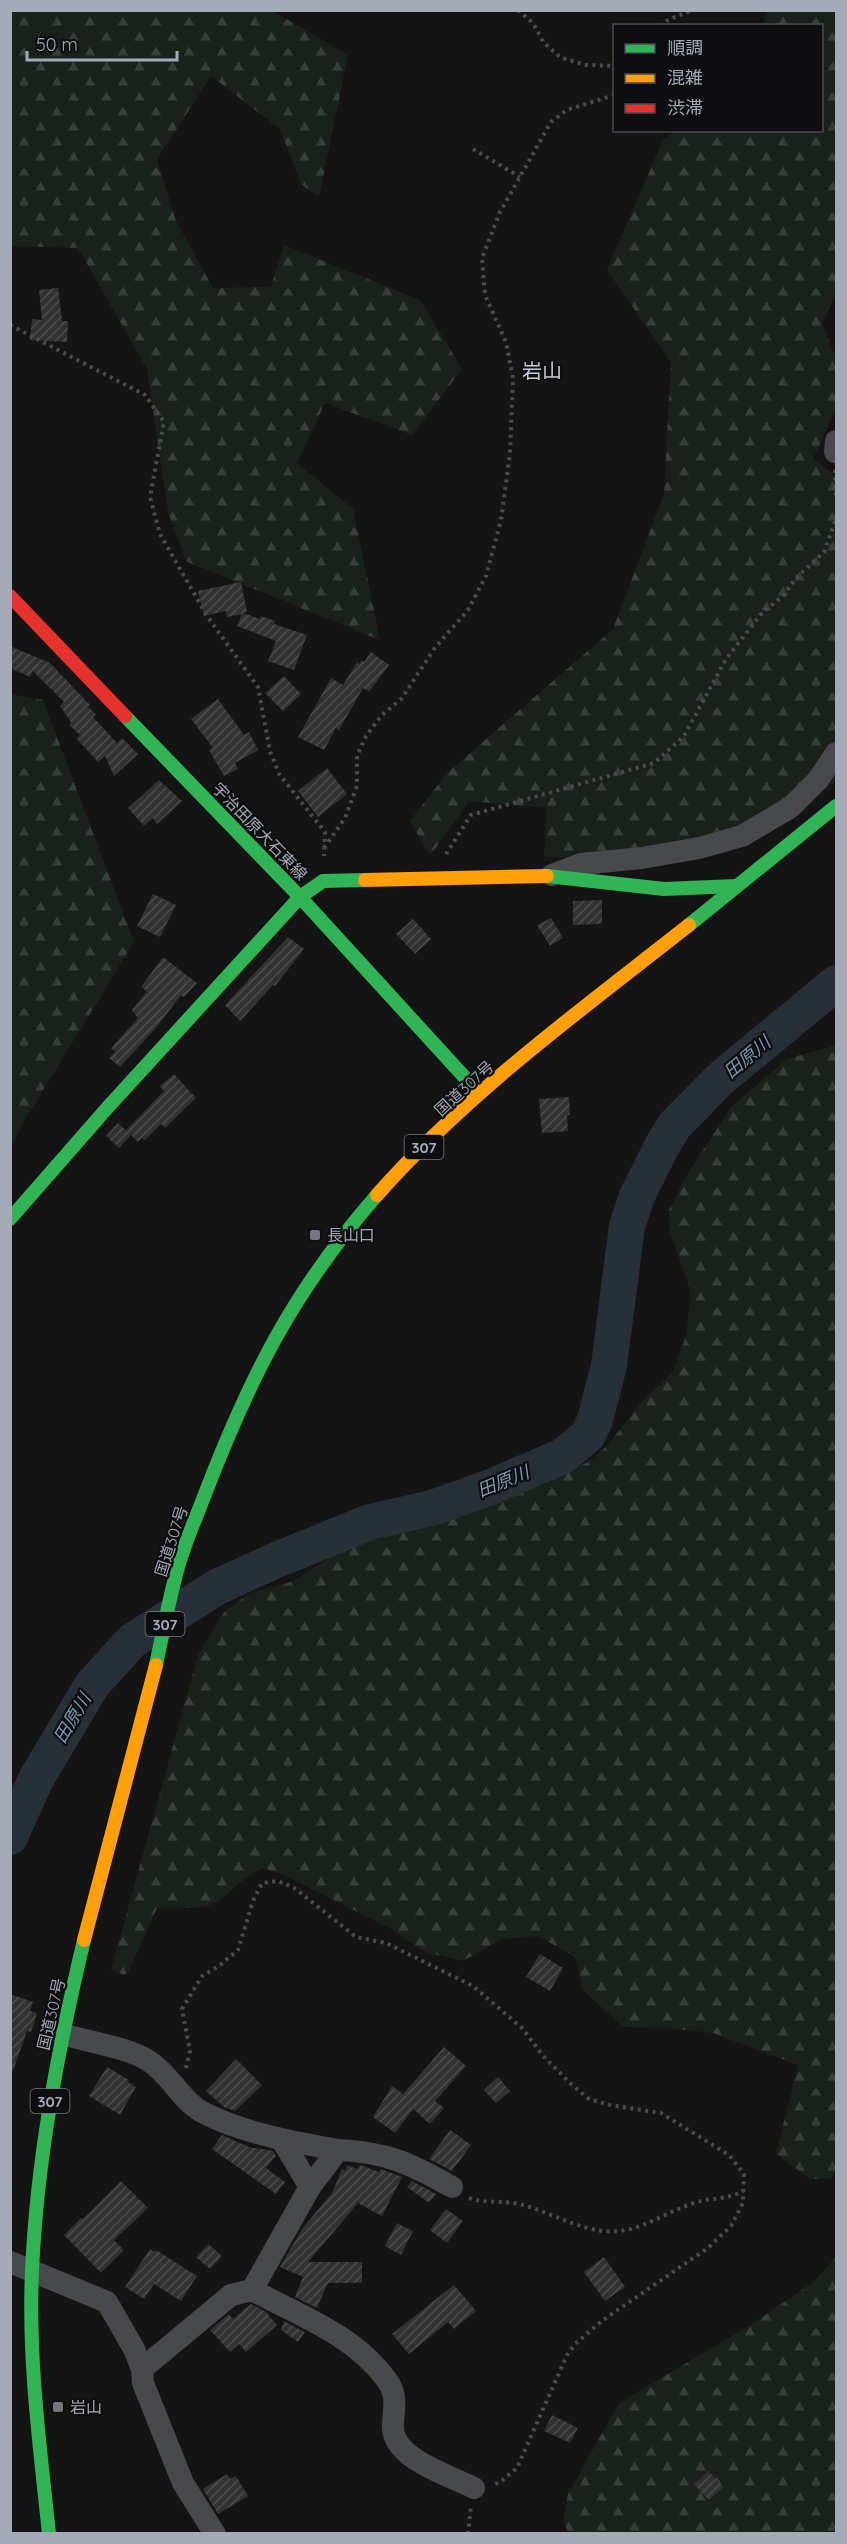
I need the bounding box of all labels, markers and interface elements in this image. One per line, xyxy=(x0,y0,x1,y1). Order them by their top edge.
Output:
scale bar xyxy=(27,24,177,62)
legend xyxy=(613,24,823,132)
text: 50 m xyxy=(36,33,78,56)
text: 順調 xyxy=(667,36,703,59)
text: 混雑 xyxy=(667,66,703,89)
text: 渋滞 xyxy=(667,96,703,119)
district label: 岩山 xyxy=(522,358,562,383)
street label: 宇治田原大石東線 xyxy=(208,778,312,884)
water label: 田原川 xyxy=(719,1030,777,1083)
street label: 国道307号 xyxy=(430,1056,498,1120)
road number: 307 xyxy=(404,1135,444,1159)
place label: 長山口 xyxy=(327,1225,375,1245)
marker: 長山口 xyxy=(308,1228,322,1242)
water label: 田原川 xyxy=(474,1459,534,1502)
street label: 国道307号 xyxy=(150,1503,192,1579)
road number: 307 xyxy=(146,1612,184,1636)
water label: 田原川 xyxy=(48,1687,97,1747)
street label: 国道307号 xyxy=(33,1976,69,2052)
road number: 307 xyxy=(31,2089,70,2113)
place label: 岩山 xyxy=(70,2397,102,2417)
marker: 岩山 xyxy=(51,2400,65,2414)

